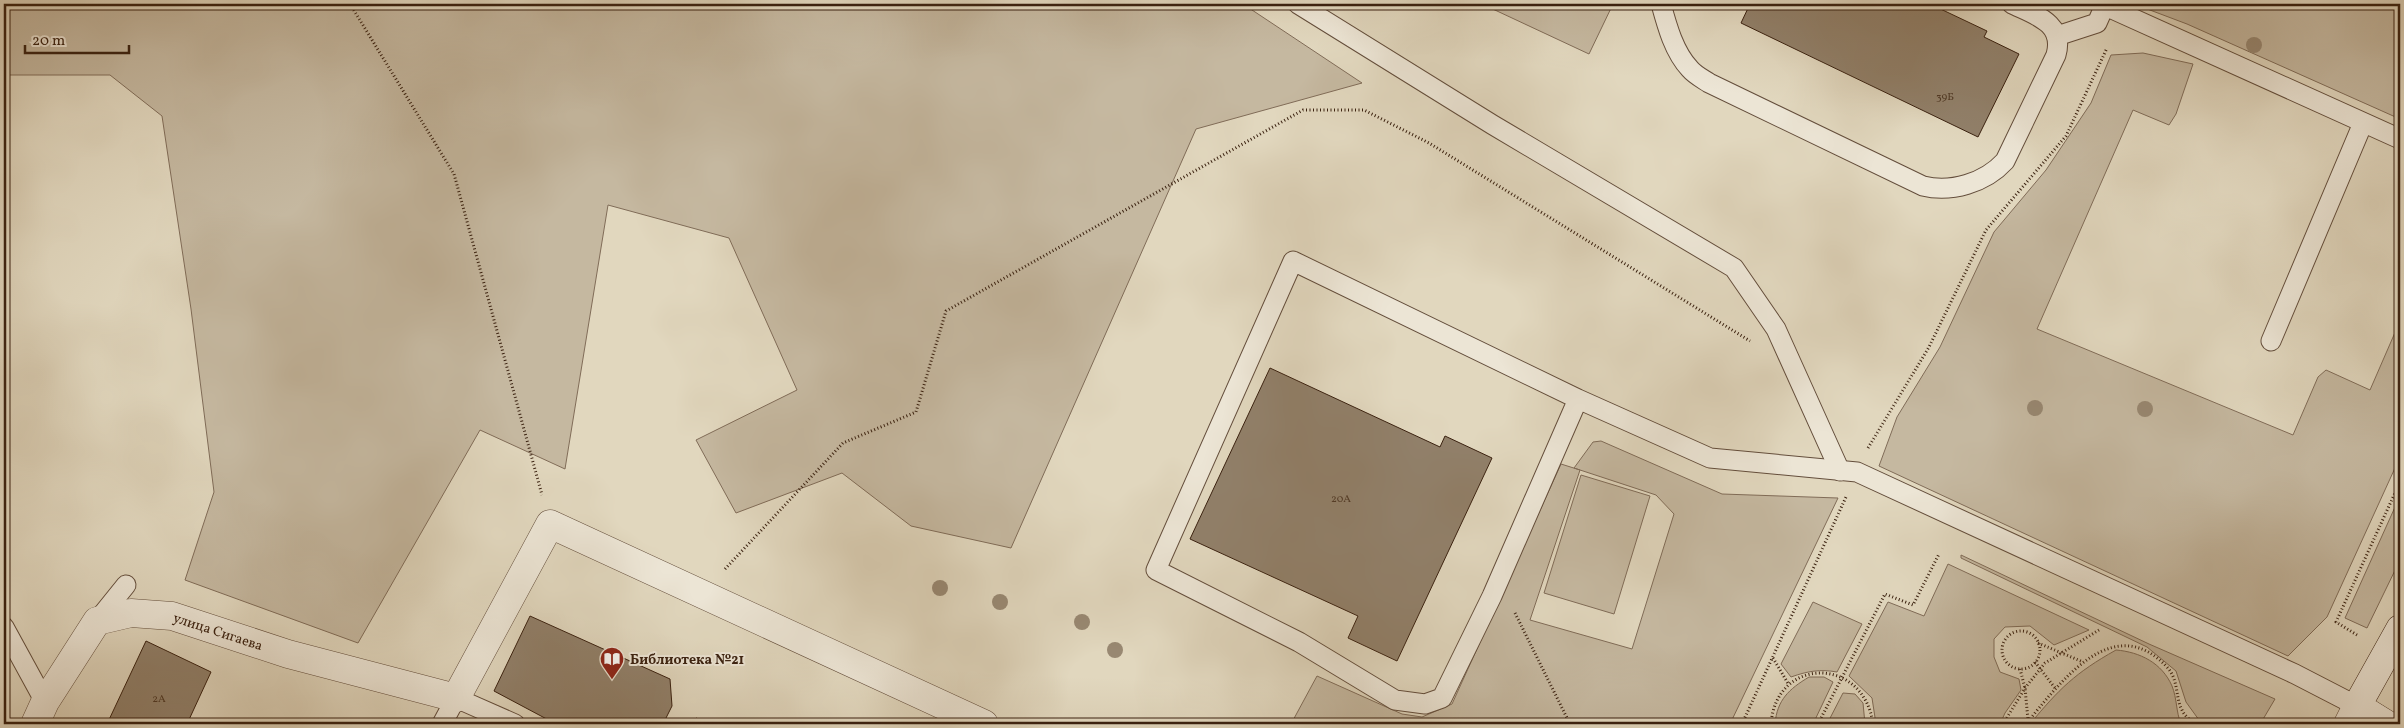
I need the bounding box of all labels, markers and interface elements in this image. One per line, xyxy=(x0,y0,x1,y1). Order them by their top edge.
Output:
scale bar xyxy=(25,22,129,54)
text: 20 m xyxy=(32,31,65,52)
house number: 39Б xyxy=(1936,90,1954,105)
house number: 20А xyxy=(1331,492,1351,507)
street label: улица Сигаева xyxy=(170,609,265,656)
library icon: Библиотека №21 xyxy=(599,646,625,680)
place label: Библиотека №21 xyxy=(630,651,744,670)
house number: 2А xyxy=(152,692,166,707)

